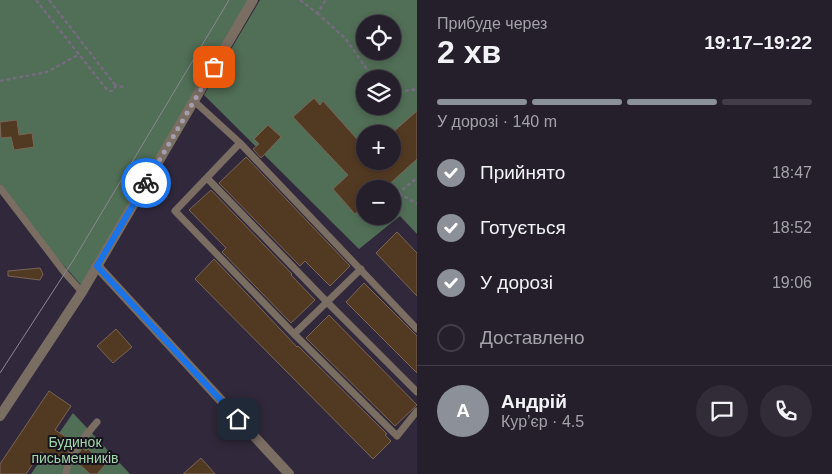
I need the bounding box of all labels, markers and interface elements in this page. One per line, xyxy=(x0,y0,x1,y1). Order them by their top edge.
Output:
map controls xyxy=(356,15,401,225)
button: locate xyxy=(356,15,401,60)
text: Прибуде через xyxy=(437,15,547,32)
text: 19:17–19:22 xyxy=(704,32,812,53)
text: 2 хв xyxy=(437,34,501,70)
pin xyxy=(193,46,235,88)
icon: bag xyxy=(200,53,228,81)
button: layers xyxy=(356,70,401,115)
text: У дорозі · 140 m xyxy=(437,113,557,130)
button: + xyxy=(356,125,401,170)
courier xyxy=(121,158,171,208)
icon: check xyxy=(437,159,465,187)
text: Прийнято xyxy=(480,162,565,183)
text: 18:47 xyxy=(772,164,812,181)
icon: bike xyxy=(132,169,160,197)
button: − xyxy=(356,180,401,225)
icon: check xyxy=(437,214,465,242)
text: Готується xyxy=(480,217,566,238)
text: 18:52 xyxy=(772,219,812,236)
icon: check xyxy=(437,269,465,297)
text: У дорозі xyxy=(480,272,553,293)
text: 19:06 xyxy=(772,274,812,291)
text: Доставлено xyxy=(480,327,585,348)
button: chat xyxy=(696,385,748,437)
button: phone xyxy=(760,385,812,437)
text: Андрій xyxy=(501,391,567,412)
pin xyxy=(217,398,259,440)
text: А xyxy=(456,400,470,421)
icon: home xyxy=(224,405,252,433)
text: Кур’єр · 4.5 xyxy=(501,413,584,430)
park label: Будинок письменників xyxy=(31,434,119,466)

